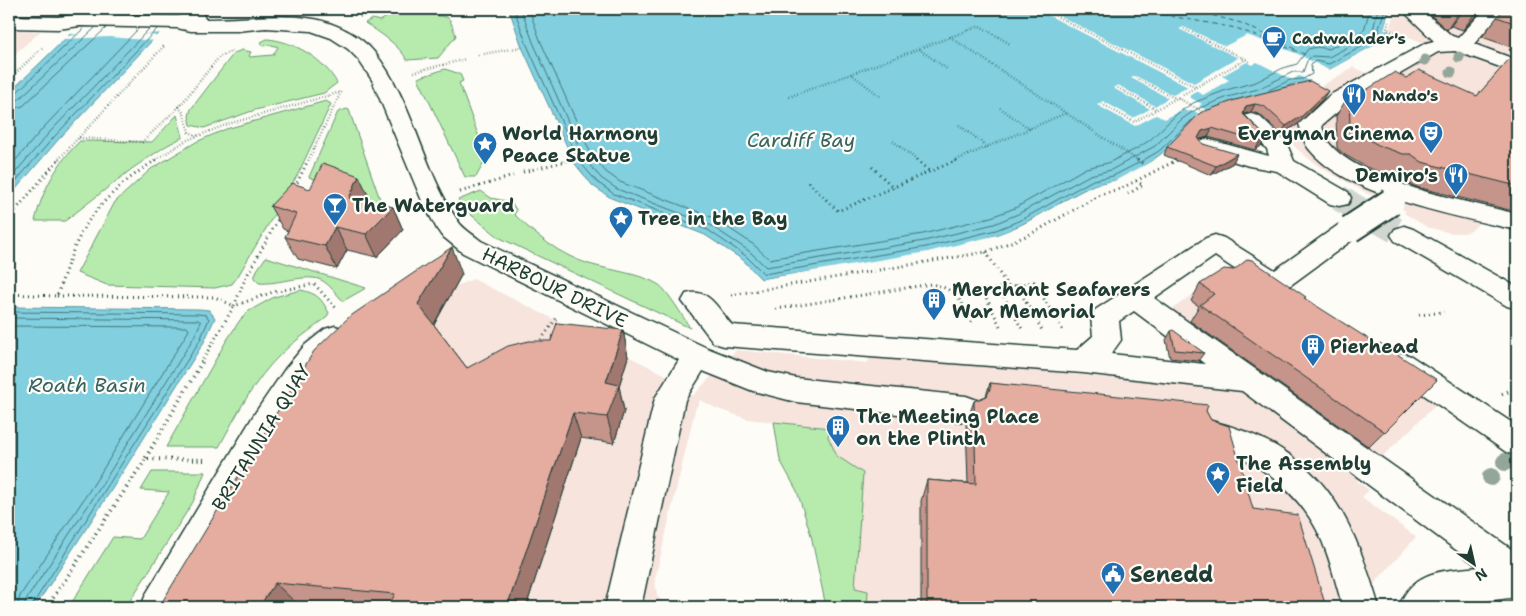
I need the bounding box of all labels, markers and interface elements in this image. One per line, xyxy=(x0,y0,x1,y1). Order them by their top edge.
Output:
cafe icon: Cadwalader's xyxy=(1261,25,1287,59)
place label: Cadwalader's xyxy=(1292,28,1406,49)
restaurant icon: Nando's xyxy=(1341,82,1367,116)
place label: Nando's xyxy=(1372,85,1438,106)
theatre icon: Everyman Cinema xyxy=(1418,120,1444,154)
place label: World Harmony Peace Statue xyxy=(502,121,658,168)
place label: Everyman Cinema xyxy=(1237,121,1414,146)
water label: Cardiff Bay xyxy=(747,127,855,153)
place icon: World Harmony Peace Statue xyxy=(472,131,498,165)
restaurant icon: Demiro's xyxy=(1443,162,1469,196)
place label: Demiro's xyxy=(1355,163,1438,188)
bar icon: The Waterguard xyxy=(322,192,348,226)
place label: The Waterguard xyxy=(352,193,515,218)
place icon: Tree in the Bay xyxy=(608,205,634,239)
place label: Tree in the Bay xyxy=(638,206,788,231)
street label: HARBOUR DRIVE xyxy=(478,241,632,334)
place label: Merchant Seafarers War Memorial xyxy=(952,277,1151,324)
building icon: Merchant Seafarers War Memorial xyxy=(921,287,947,321)
building icon: Pierhead xyxy=(1300,333,1326,367)
place label: Pierhead xyxy=(1330,334,1419,359)
street label: BRITANNIA QUAY xyxy=(206,359,317,515)
water label: Roath Basin xyxy=(28,372,146,398)
place label: The Meeting Place on the Plinth xyxy=(856,404,1039,451)
building icon: The Meeting Place on the Plinth xyxy=(825,414,851,448)
place label: The Assembly Field xyxy=(1236,451,1371,498)
place icon: The Assembly Field xyxy=(1205,461,1231,495)
north arrow xyxy=(1448,538,1498,588)
place label: Senedd xyxy=(1130,560,1213,589)
public building icon: Senedd xyxy=(1100,561,1126,595)
text: N xyxy=(1472,564,1491,585)

